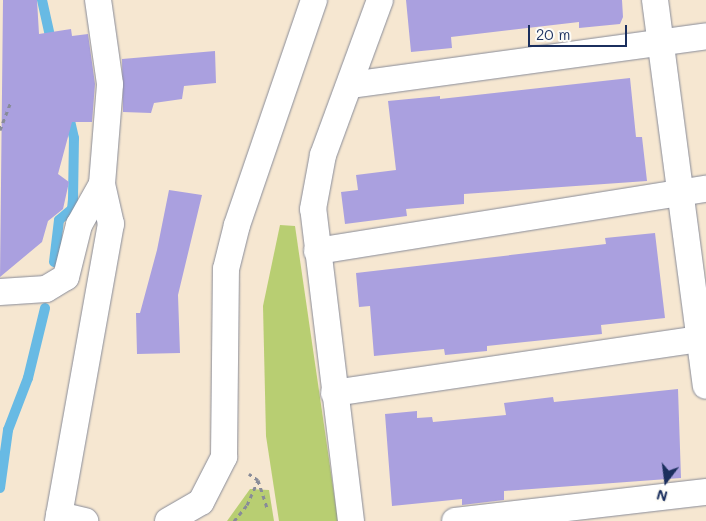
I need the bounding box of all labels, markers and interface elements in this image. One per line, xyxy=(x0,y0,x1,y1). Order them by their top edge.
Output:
scale bar xyxy=(531,15,630,47)
text: 20 m xyxy=(536,24,570,44)
north arrow xyxy=(641,456,691,506)
text: N xyxy=(654,485,670,507)

